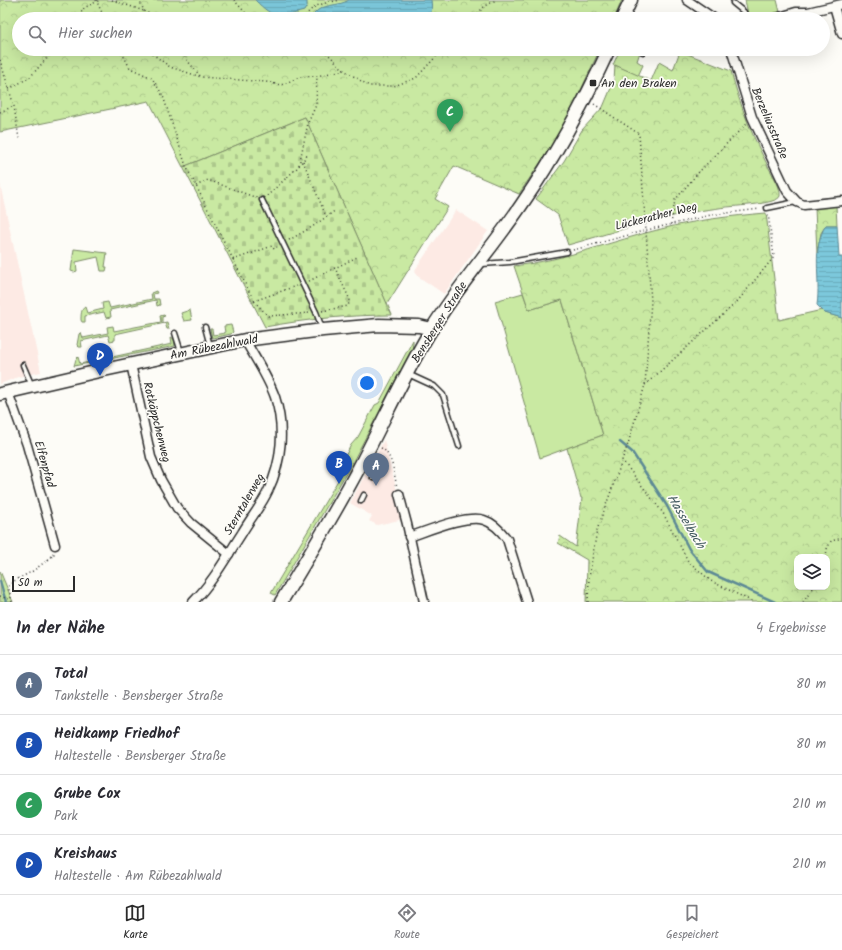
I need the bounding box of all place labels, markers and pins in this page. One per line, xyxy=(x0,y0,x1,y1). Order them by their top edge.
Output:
place label: An den Braken xyxy=(601,74,677,93)
marker: An den Braken xyxy=(588,78,598,88)
pin: C xyxy=(437,99,463,132)
pin: D xyxy=(87,343,113,376)
pin: B xyxy=(326,451,352,484)
pin: A xyxy=(363,453,389,486)

